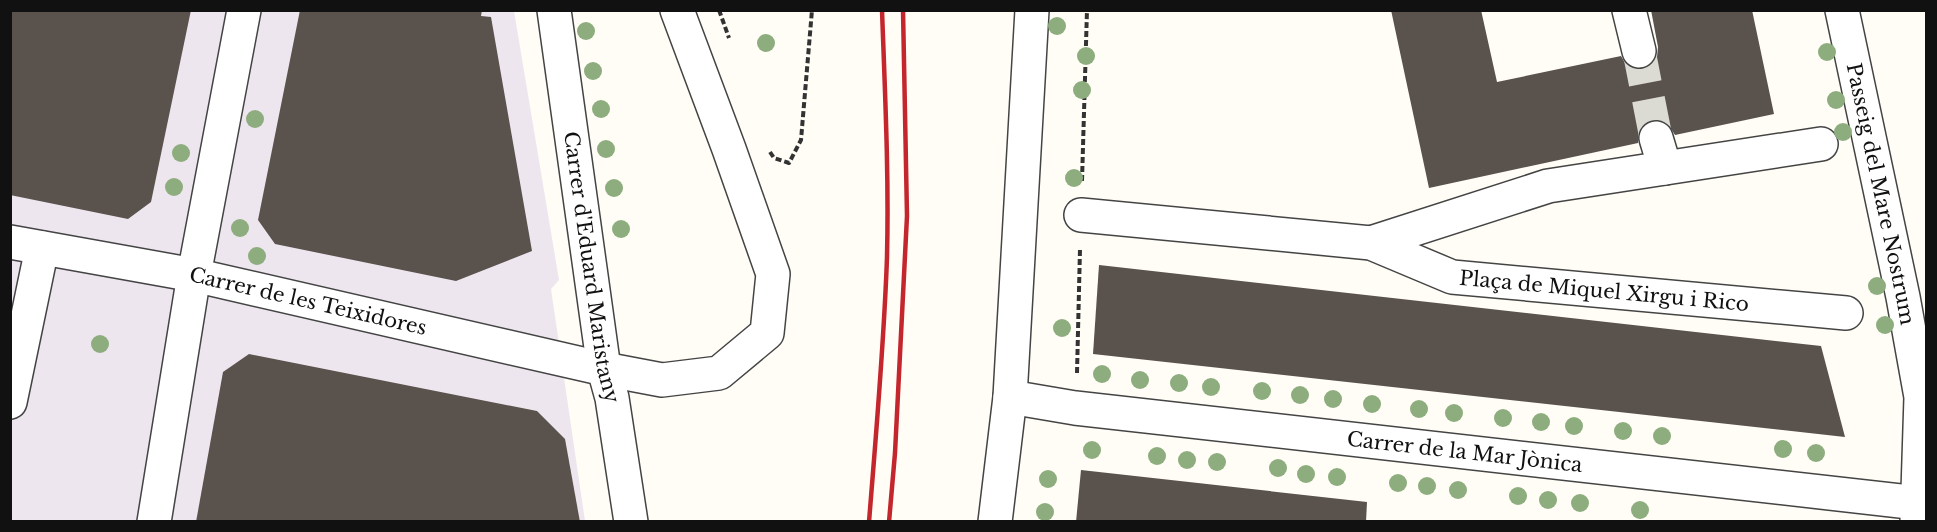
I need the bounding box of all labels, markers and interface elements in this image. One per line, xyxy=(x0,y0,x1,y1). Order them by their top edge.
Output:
street label: Passeig del Mare Nostrum xyxy=(1842,61,1920,327)
street label: Carrer d'Eduard Maristany xyxy=(559,130,625,406)
street label: Carrer de les Teixidores xyxy=(187,262,429,340)
street label: Plaça de Miquel Xirgu i Rico xyxy=(1458,266,1750,316)
street label: Carrer de la Mar Jònica xyxy=(1346,427,1584,477)

